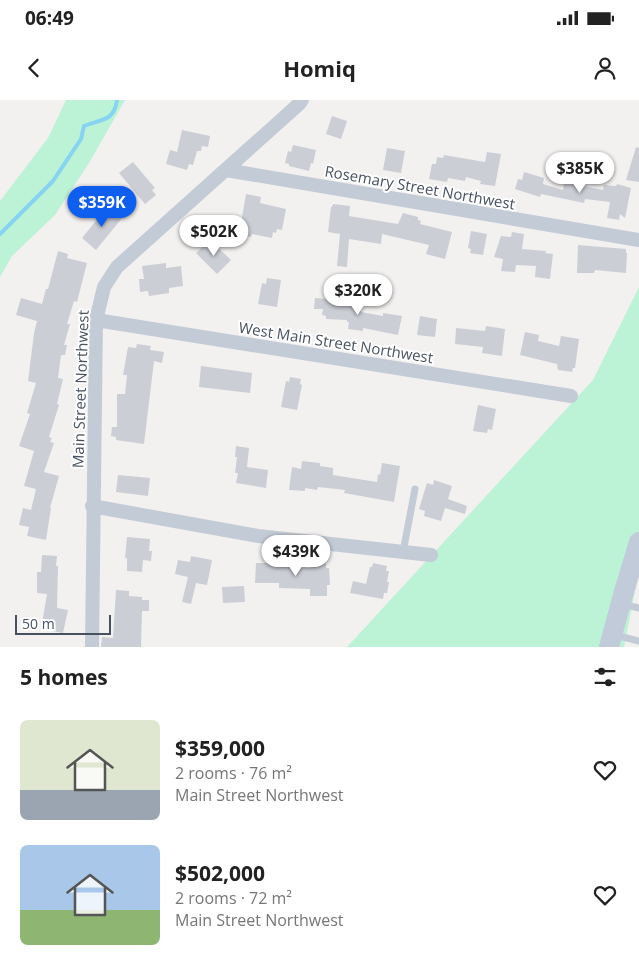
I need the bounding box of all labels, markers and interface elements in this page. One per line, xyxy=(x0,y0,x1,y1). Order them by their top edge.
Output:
text: 06:49 xyxy=(25,5,74,31)
text: Homiq xyxy=(283,53,356,83)
icon: back xyxy=(20,54,48,82)
icon: person xyxy=(591,54,619,82)
pin: $385K xyxy=(545,152,615,194)
text: $385K xyxy=(556,157,604,179)
street label: Rosemary Street Northwest xyxy=(323,160,517,214)
pin: $359K xyxy=(67,186,137,228)
text: $359K xyxy=(78,191,126,213)
pin: $502K xyxy=(179,214,249,257)
text: $502K xyxy=(190,220,238,242)
pin: $320K xyxy=(323,274,393,316)
text: $320K xyxy=(334,279,382,301)
street label: Main Street Northwest xyxy=(67,310,93,468)
street label: West Main Street Northwest xyxy=(237,317,435,367)
pin: $439K xyxy=(261,534,331,577)
text: $439K xyxy=(272,540,320,562)
scale bar xyxy=(15,612,111,635)
text: 50 m xyxy=(22,614,55,633)
text: 5 homes xyxy=(20,663,108,691)
icon: filters xyxy=(591,663,619,691)
text: $359,000 xyxy=(175,734,265,762)
icon: home xyxy=(60,740,120,800)
icon: heart xyxy=(591,756,619,784)
text: 2 rooms · 76 m² xyxy=(175,762,292,784)
text: Main Street Northwest xyxy=(175,784,344,806)
text: $502,000 xyxy=(175,859,265,887)
icon: home xyxy=(60,865,120,925)
icon: heart xyxy=(591,881,619,909)
text: 2 rooms · 72 m² xyxy=(175,887,292,909)
text: Main Street Northwest xyxy=(175,909,344,931)

